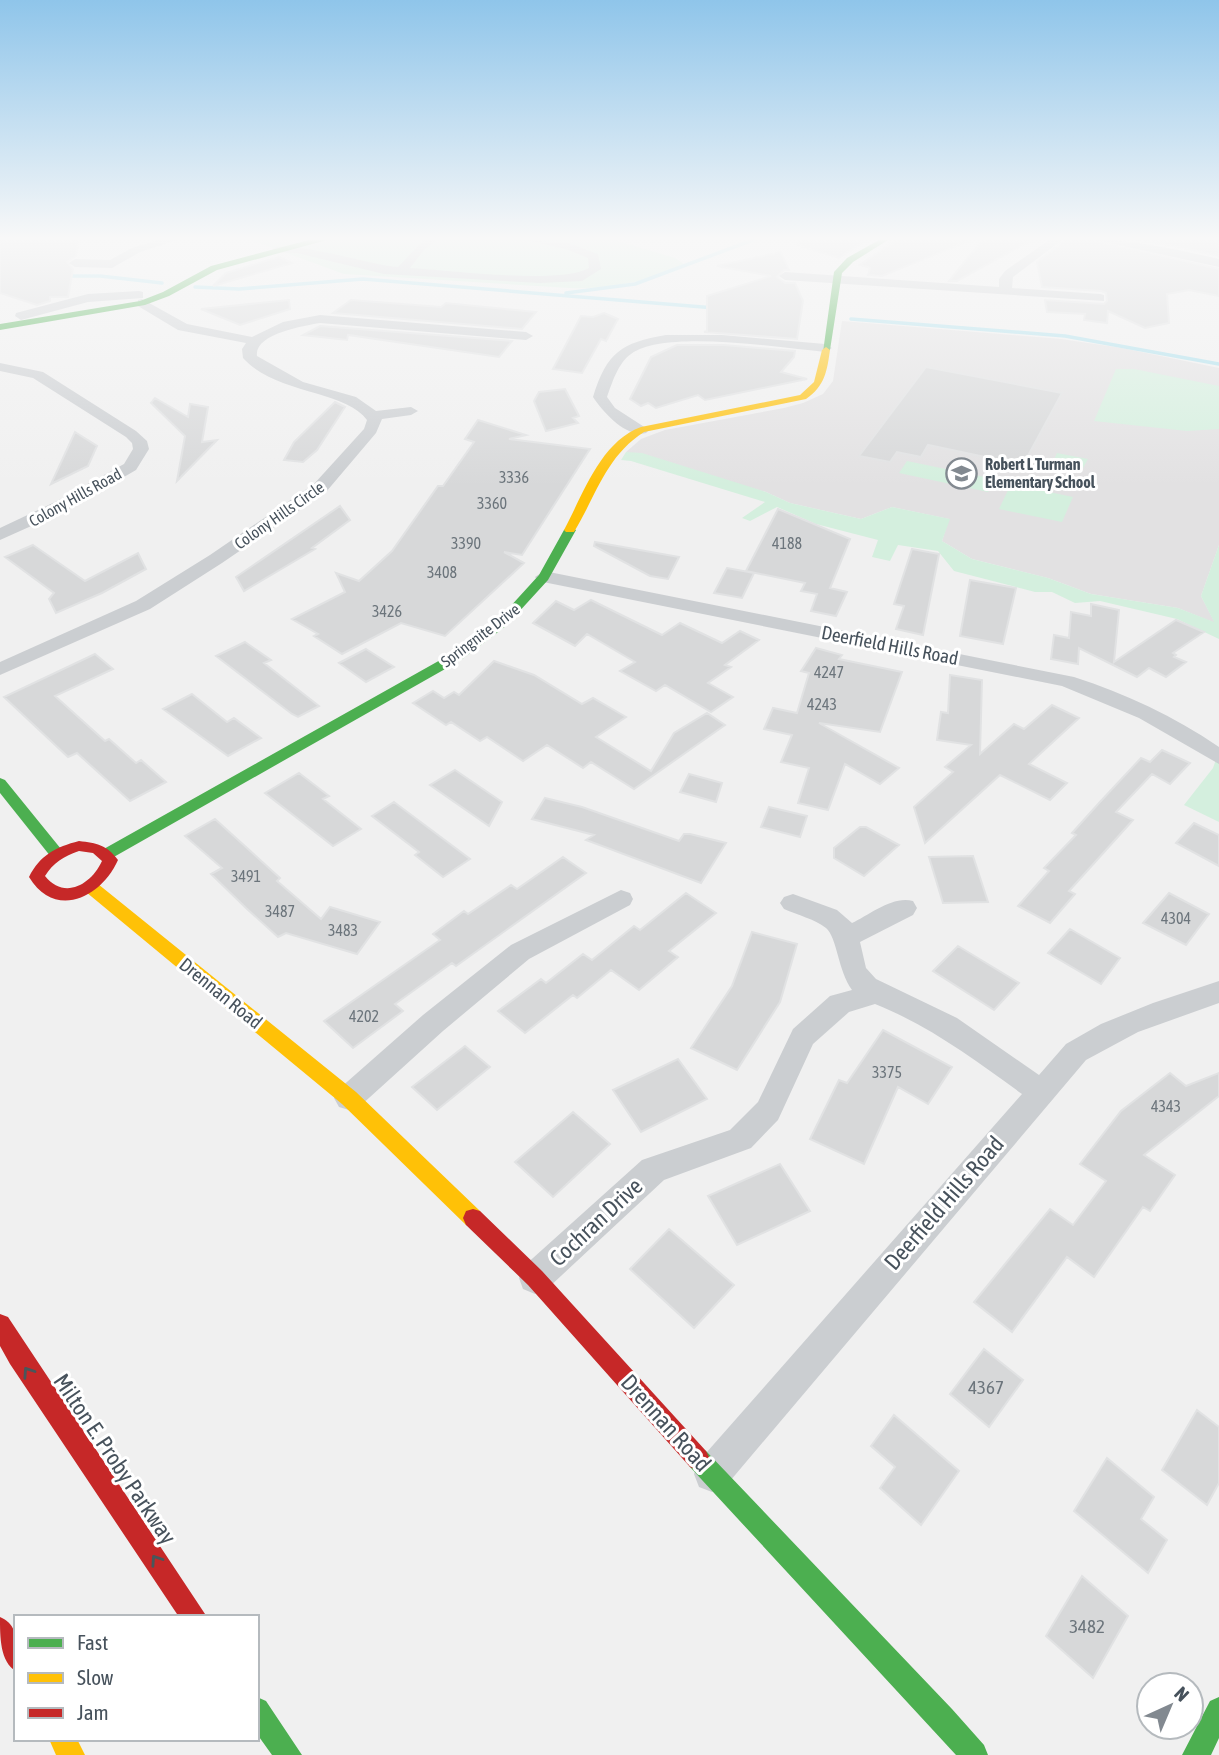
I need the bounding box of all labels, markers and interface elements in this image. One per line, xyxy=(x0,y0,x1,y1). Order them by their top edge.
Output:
place label: Robert L Turman Elementary School xyxy=(985,455,1096,491)
school or university icon: Robert L Turman Elementary School xyxy=(945,456,979,490)
street label: Colony Hills Road xyxy=(26,464,125,531)
house number: 3336 xyxy=(499,468,529,486)
street label: Colony Hills Circle xyxy=(231,478,328,553)
house number: 3360 xyxy=(477,494,507,512)
house number: 3390 xyxy=(451,534,481,552)
house number: 4188 xyxy=(772,534,802,552)
house number: 3408 xyxy=(427,563,457,581)
street label: Springnite Drive xyxy=(437,600,523,671)
house number: 3426 xyxy=(372,602,402,620)
street label: Deerfield Hills Road xyxy=(820,621,960,669)
house number: 4247 xyxy=(814,663,844,681)
house number: 4243 xyxy=(807,695,837,713)
house number: 3491 xyxy=(231,867,261,885)
house number: 3487 xyxy=(265,902,295,920)
house number: 4304 xyxy=(1161,909,1191,927)
house number: 3483 xyxy=(328,921,358,939)
street label: Drennan Road xyxy=(175,953,267,1033)
house number: 4202 xyxy=(349,1007,379,1025)
house number: 3375 xyxy=(872,1063,902,1081)
house number: 4343 xyxy=(1151,1097,1181,1115)
street label: Deerfield Hills Road xyxy=(879,1131,1009,1275)
street label: Cochran Drive xyxy=(544,1173,648,1271)
one-way arrow xyxy=(24,1367,37,1380)
street label: Milton E. Proby Parkway xyxy=(48,1369,182,1549)
street label: Drennan Road xyxy=(616,1369,716,1477)
house number: 4367 xyxy=(968,1376,1004,1398)
one-way arrow xyxy=(152,1555,164,1568)
legend xyxy=(14,1615,259,1741)
house number: 3482 xyxy=(1069,1615,1105,1637)
text: Fast xyxy=(77,1630,108,1654)
text: Slow xyxy=(77,1665,114,1689)
north arrow xyxy=(1135,1671,1205,1741)
text: N xyxy=(1170,1682,1193,1706)
text: Jam xyxy=(77,1700,109,1724)

